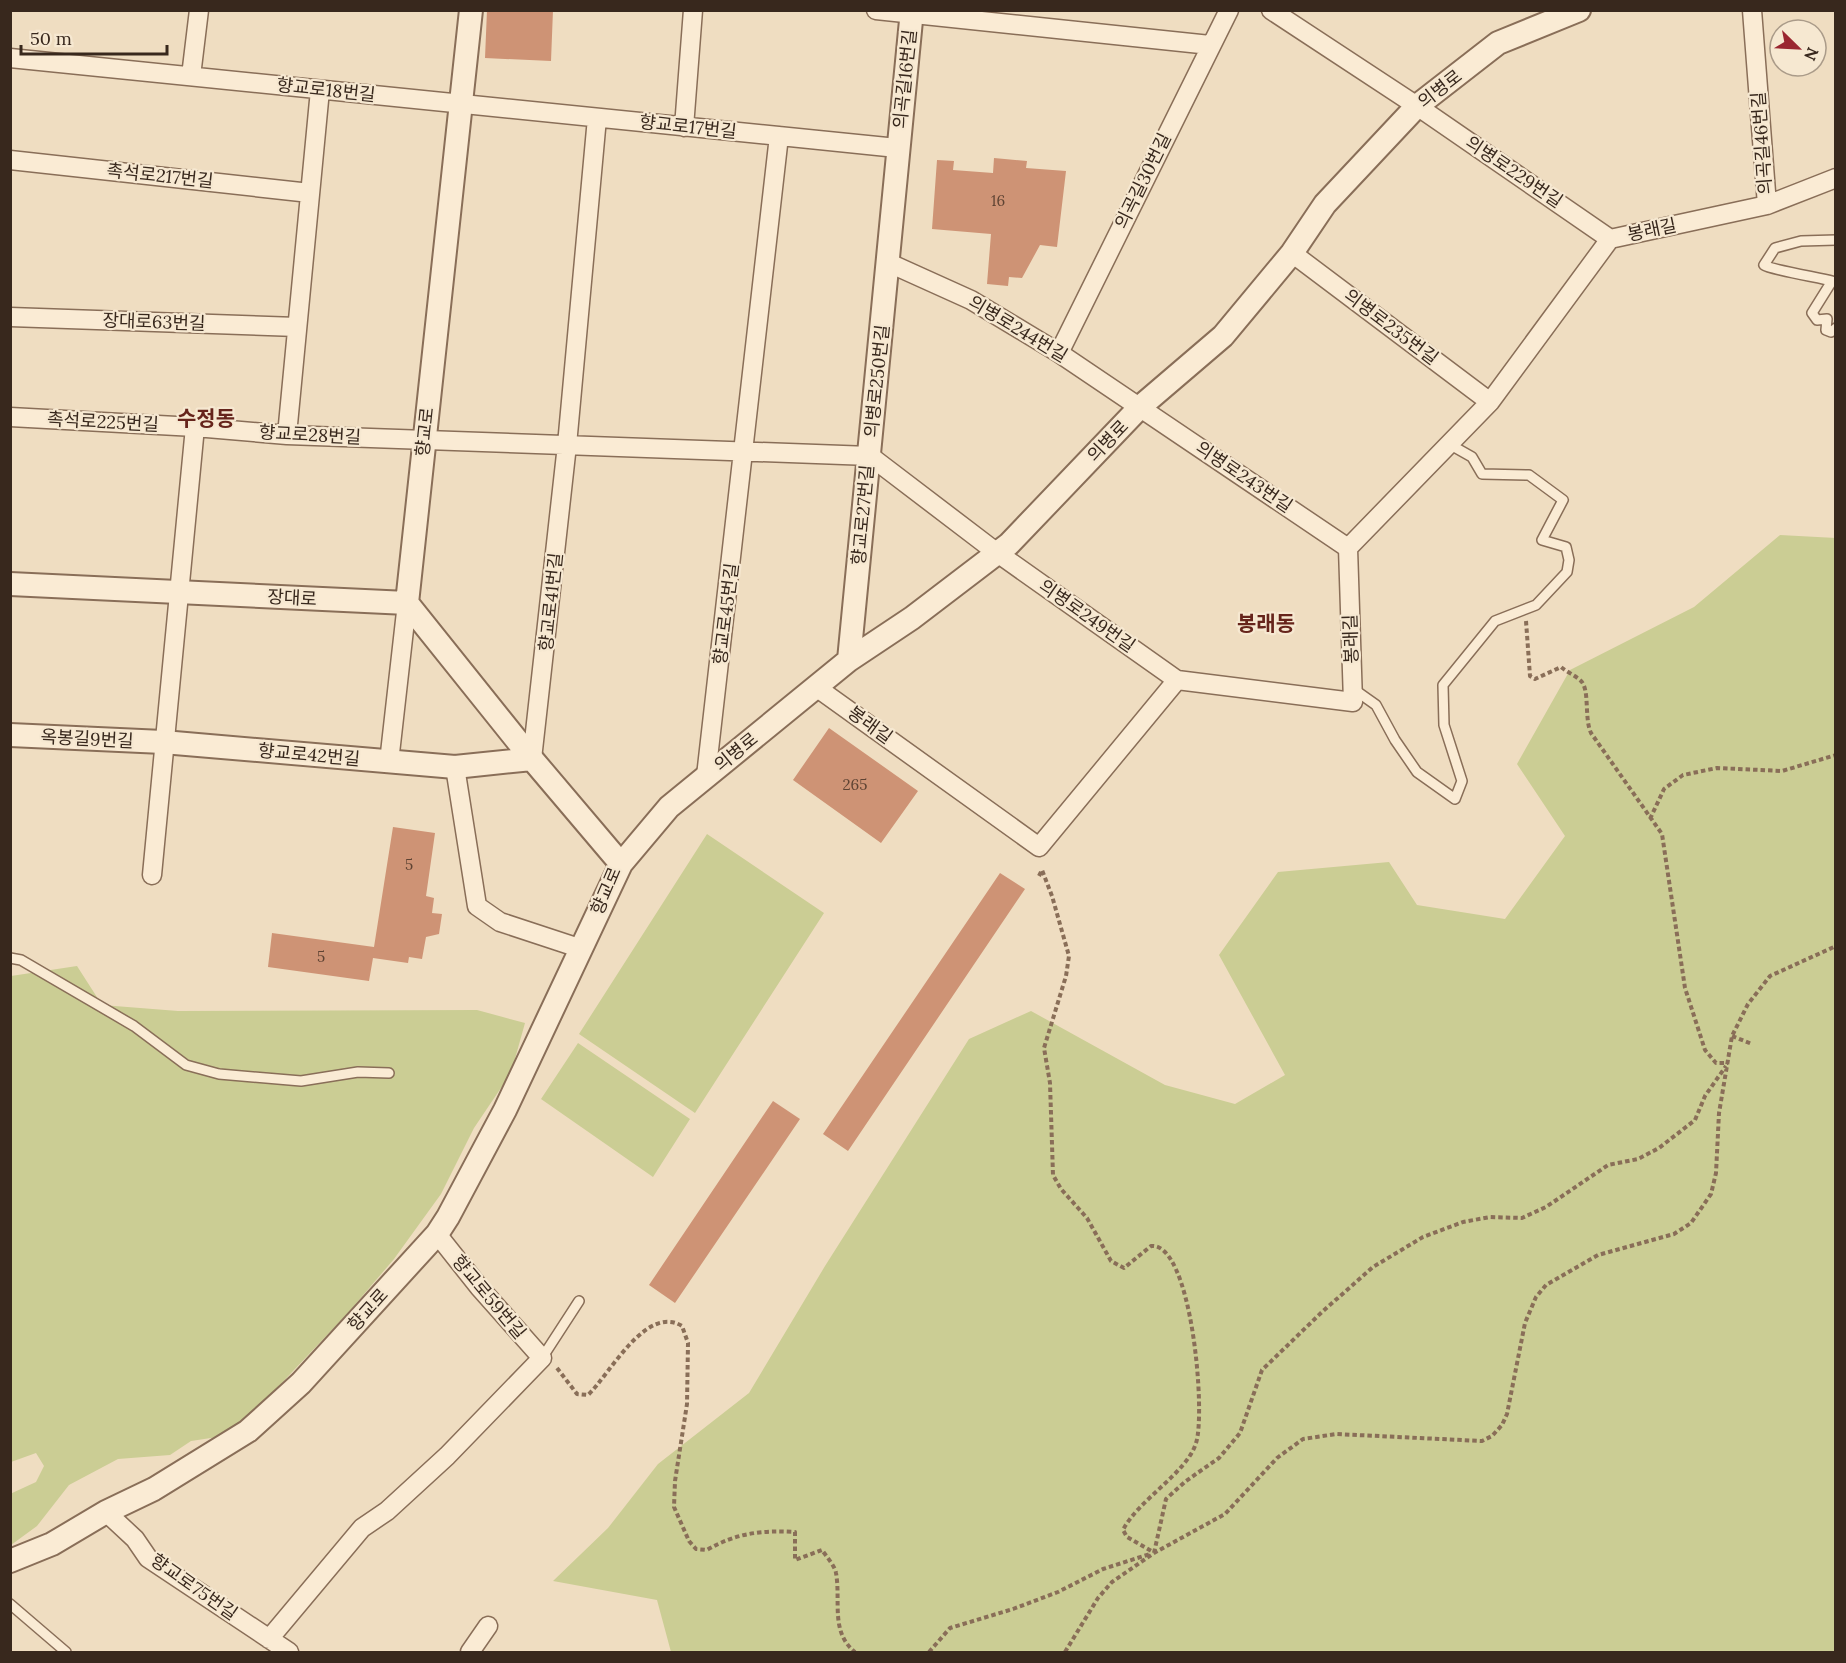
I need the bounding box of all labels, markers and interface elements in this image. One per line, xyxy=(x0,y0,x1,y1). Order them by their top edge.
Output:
scale bar xyxy=(21,18,166,56)
north arrow xyxy=(1768,18,1828,78)
text: 50 m xyxy=(30,27,72,50)
street label: 의곡길16번길 xyxy=(888,28,921,130)
text: N xyxy=(1800,44,1823,64)
street label: 의병로 xyxy=(1413,64,1466,113)
street label: 향교로18번길 xyxy=(275,73,377,106)
street label: 의곡길46번길 xyxy=(1746,91,1777,195)
street label: 향교로17번길 xyxy=(638,110,738,143)
street label: 의곡길30번길 xyxy=(1109,129,1176,233)
street label: 의병로229번길 xyxy=(1461,131,1567,213)
street label: 촉석로217번길 xyxy=(105,158,215,193)
house number: 16 xyxy=(991,191,1005,210)
street label: 봉래길 xyxy=(1625,213,1679,246)
street label: 의병로235번길 xyxy=(1340,284,1443,370)
street label: 의병로244번길 xyxy=(965,290,1072,367)
street label: 장대로63번길 xyxy=(102,308,206,335)
street label: 의병로250번길 xyxy=(859,323,894,439)
district label: 수정동 xyxy=(177,405,235,432)
street label: 향교로 xyxy=(410,406,439,458)
street label: 촉석로225번길 xyxy=(47,407,160,436)
street label: 의병로 xyxy=(1082,415,1133,467)
street label: 향교로28번길 xyxy=(258,420,362,449)
street label: 의병로243번길 xyxy=(1191,436,1297,517)
street label: 향교로27번길 xyxy=(847,464,878,566)
street label: 향교로41번길 xyxy=(534,551,567,652)
street label: 향교로45번길 xyxy=(708,562,743,666)
street label: 의병로249번길 xyxy=(1035,574,1140,657)
street label: 장대로 xyxy=(267,585,317,610)
district label: 봉래동 xyxy=(1237,610,1295,637)
street label: 봉래길 xyxy=(1338,614,1363,664)
street label: 봉래길 xyxy=(843,701,897,749)
street label: 옥봉길9번길 xyxy=(40,725,134,752)
street label: 의병로 xyxy=(709,727,762,776)
street label: 향교로42번길 xyxy=(257,739,361,770)
house number: 265 xyxy=(843,775,867,794)
house number: 5 xyxy=(405,855,413,874)
street label: 향교로 xyxy=(585,863,626,918)
house number: 5 xyxy=(317,947,325,966)
street label: 향교로59번길 xyxy=(447,1250,531,1344)
street label: 향교로 xyxy=(342,1284,393,1336)
street label: 향교로75번길 xyxy=(146,1548,242,1625)

